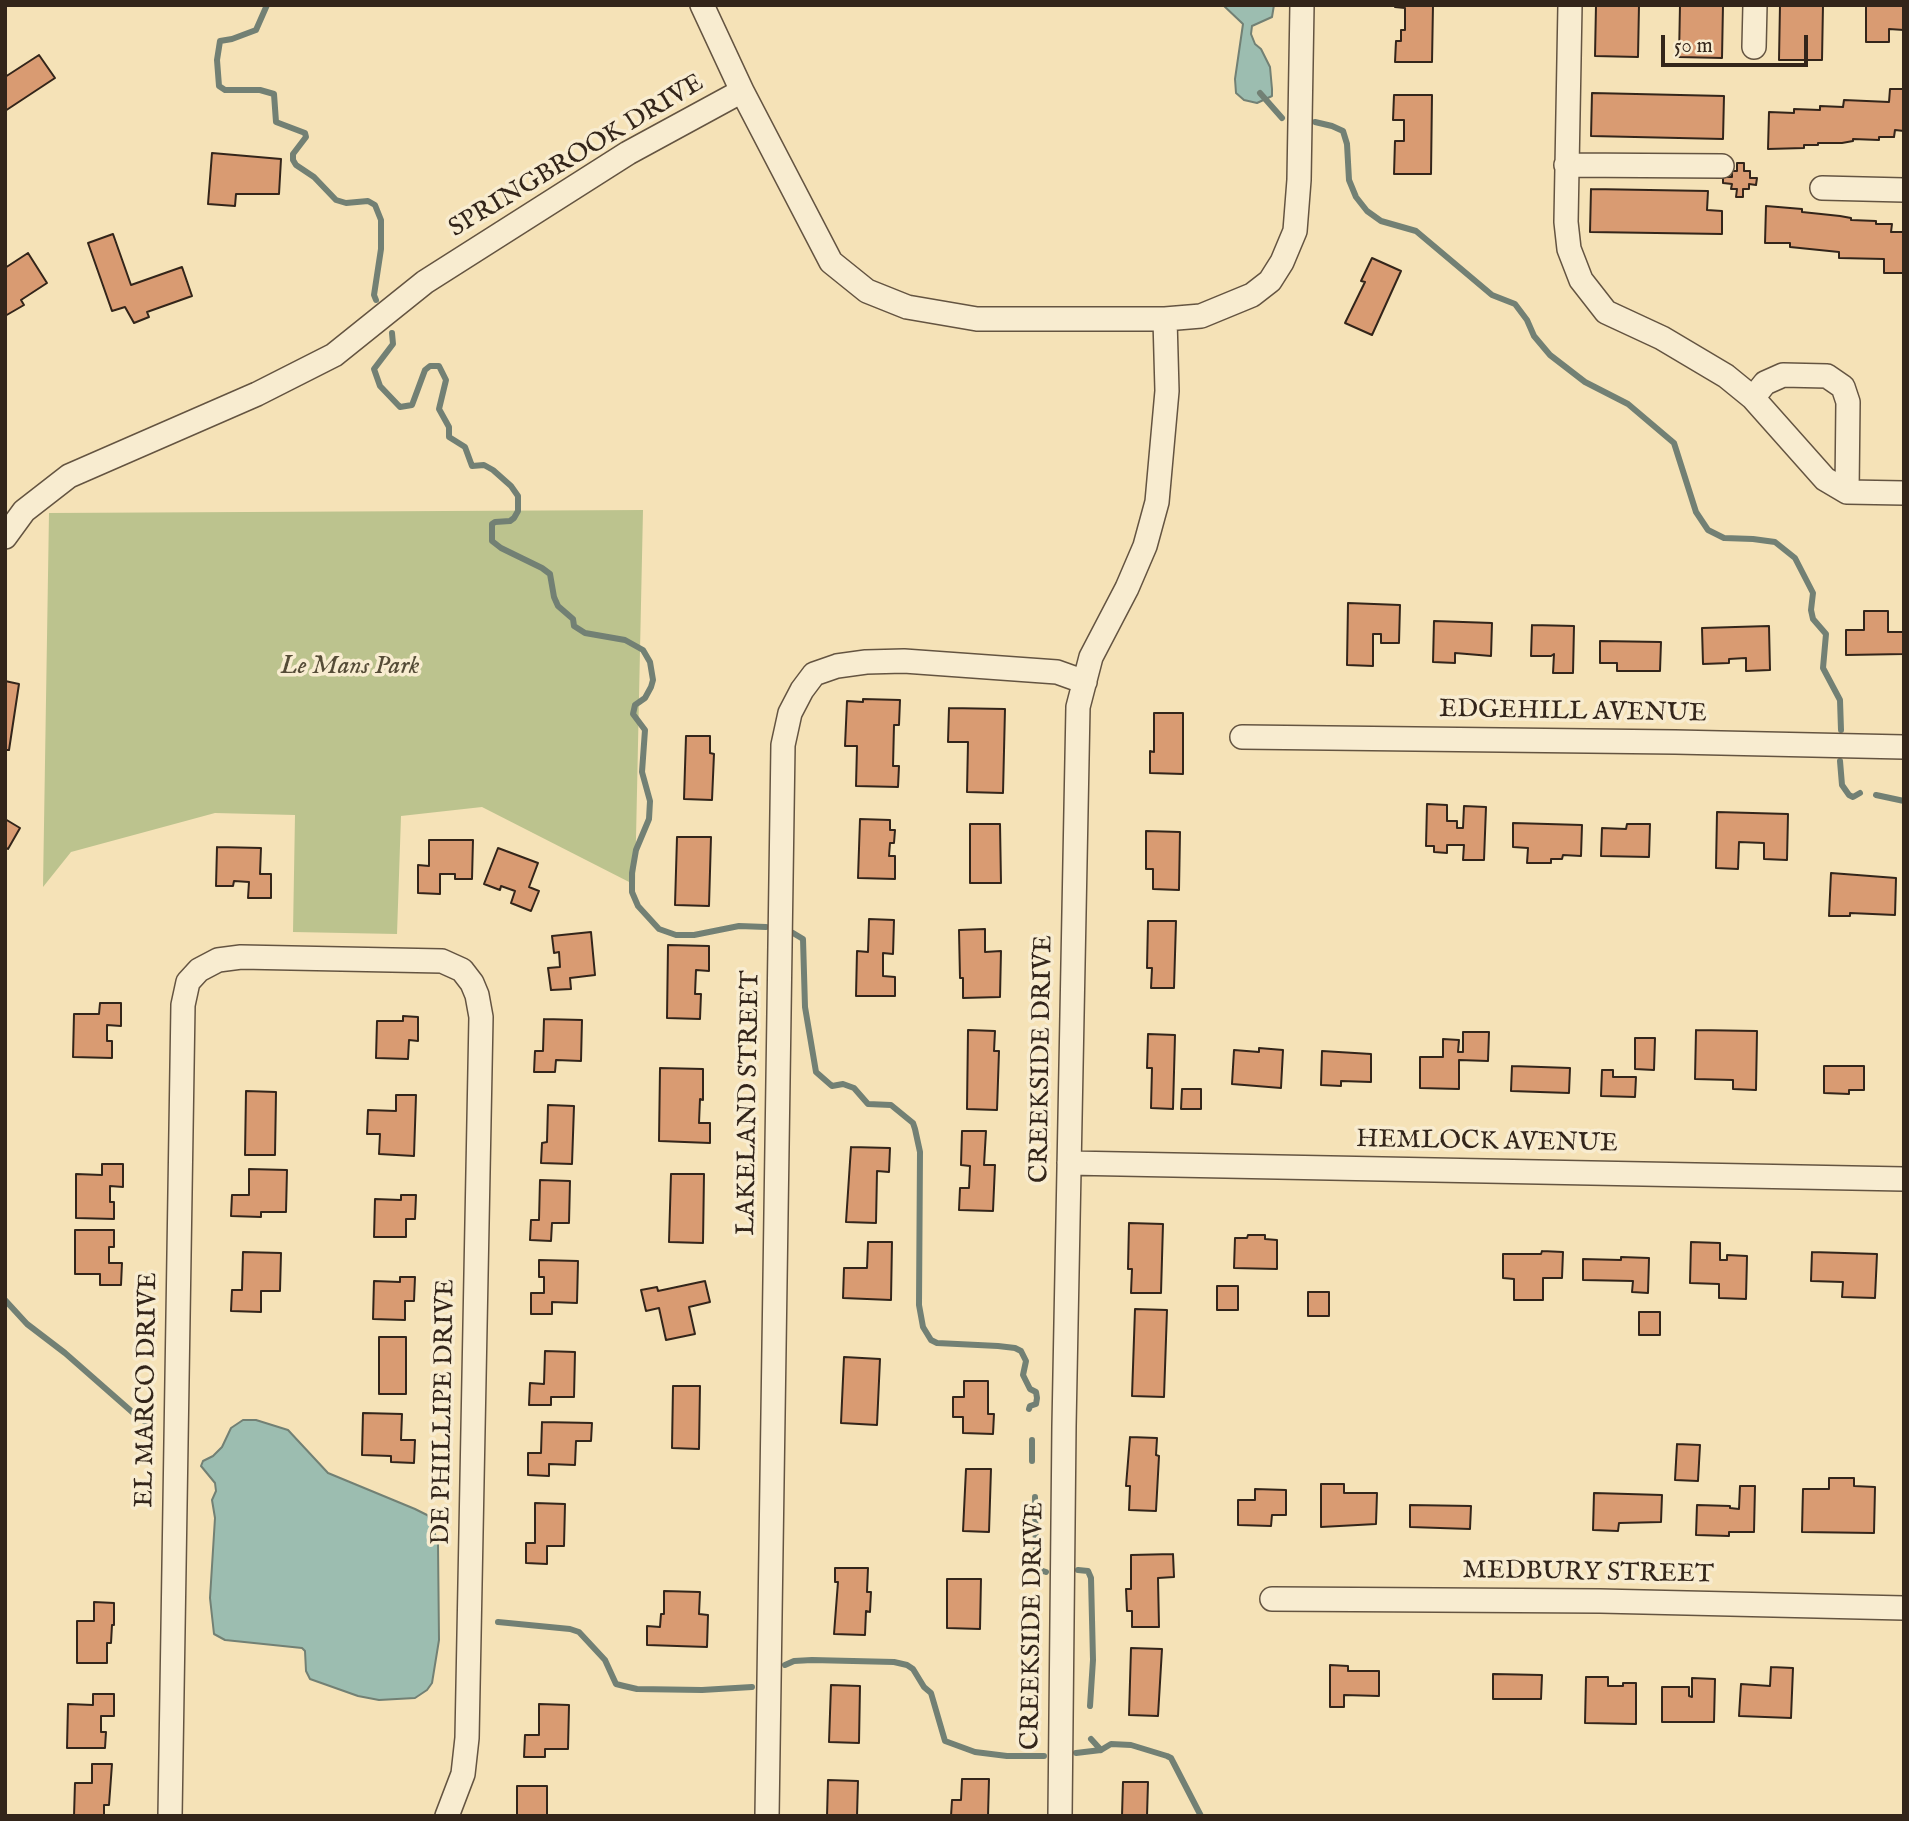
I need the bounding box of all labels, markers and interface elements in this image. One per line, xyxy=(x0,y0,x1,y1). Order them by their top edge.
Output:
scale bar xyxy=(1664,21,1811,65)
text: 50 m xyxy=(1674,33,1713,60)
street label: SPRINGBROOK DRIVE xyxy=(444,68,710,246)
park label: Le Mans Park xyxy=(281,652,419,684)
street label: EDGEHILL AVENUE xyxy=(1439,695,1707,731)
street label: CREEKSIDE DRIVE xyxy=(1025,935,1061,1183)
street label: LAKELAND STREET xyxy=(732,970,768,1236)
street label: HEMLOCK AVENUE xyxy=(1356,1125,1618,1161)
street label: EL MARCO DRIVE xyxy=(130,1272,166,1508)
street label: DE PHILLIPE DRIVE xyxy=(427,1279,463,1545)
street label: CREEKSIDE DRIVE xyxy=(1016,1502,1052,1750)
street label: MEDBURY STREET xyxy=(1462,1556,1714,1592)

